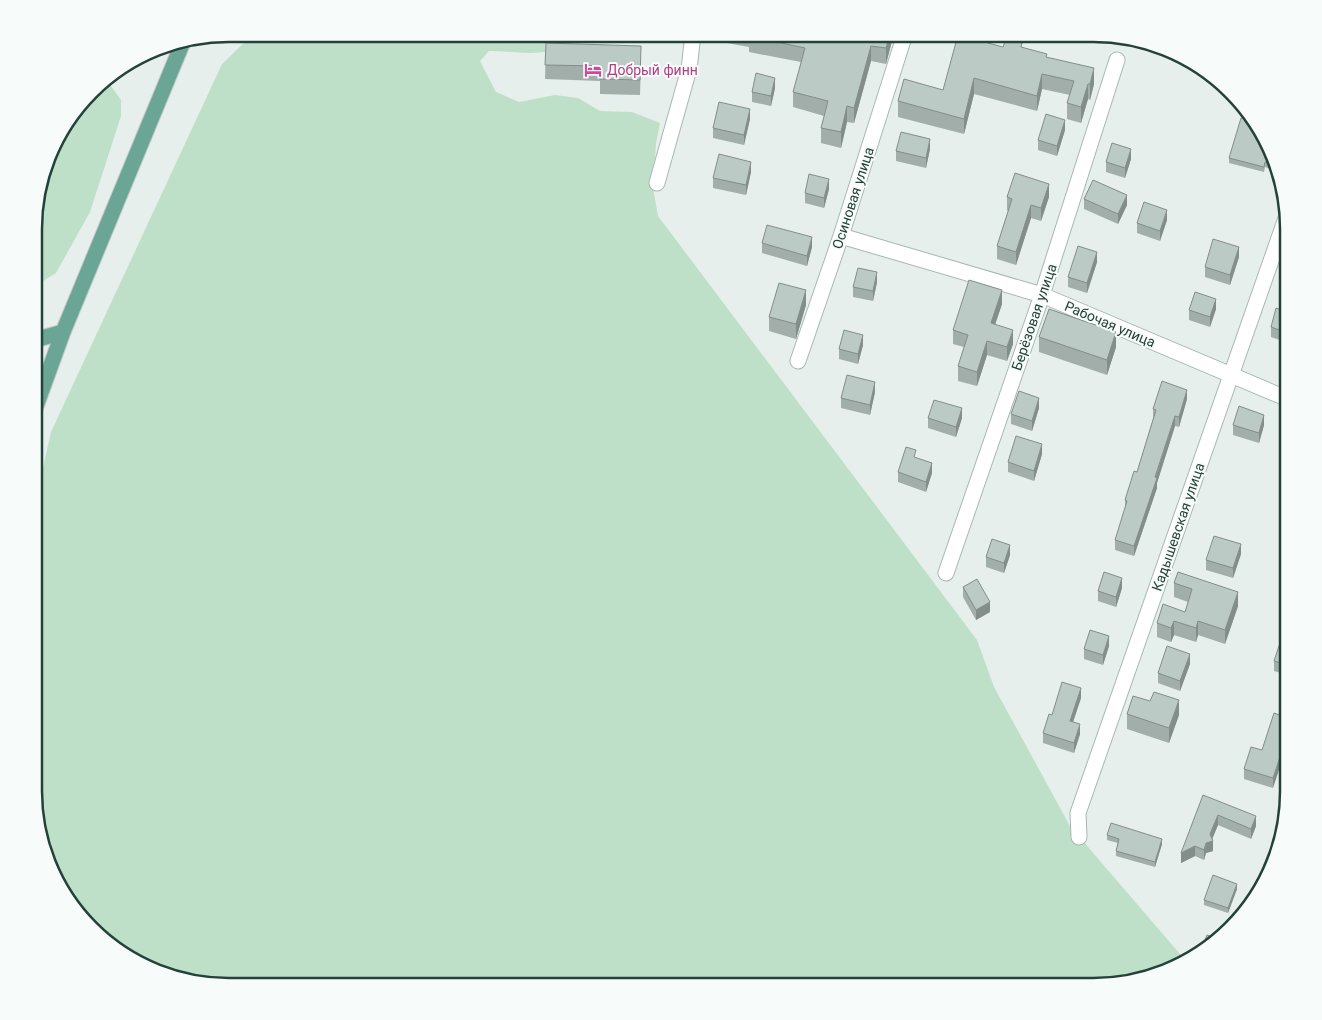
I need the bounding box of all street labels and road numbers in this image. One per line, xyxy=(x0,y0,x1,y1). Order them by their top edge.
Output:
street label: Осиновая улица xyxy=(829,145,877,251)
street label: Берёзовая улица xyxy=(1008,262,1060,372)
street label: Рабочая улица xyxy=(1062,298,1158,350)
street label: Кадышевская улица xyxy=(1148,461,1208,593)

